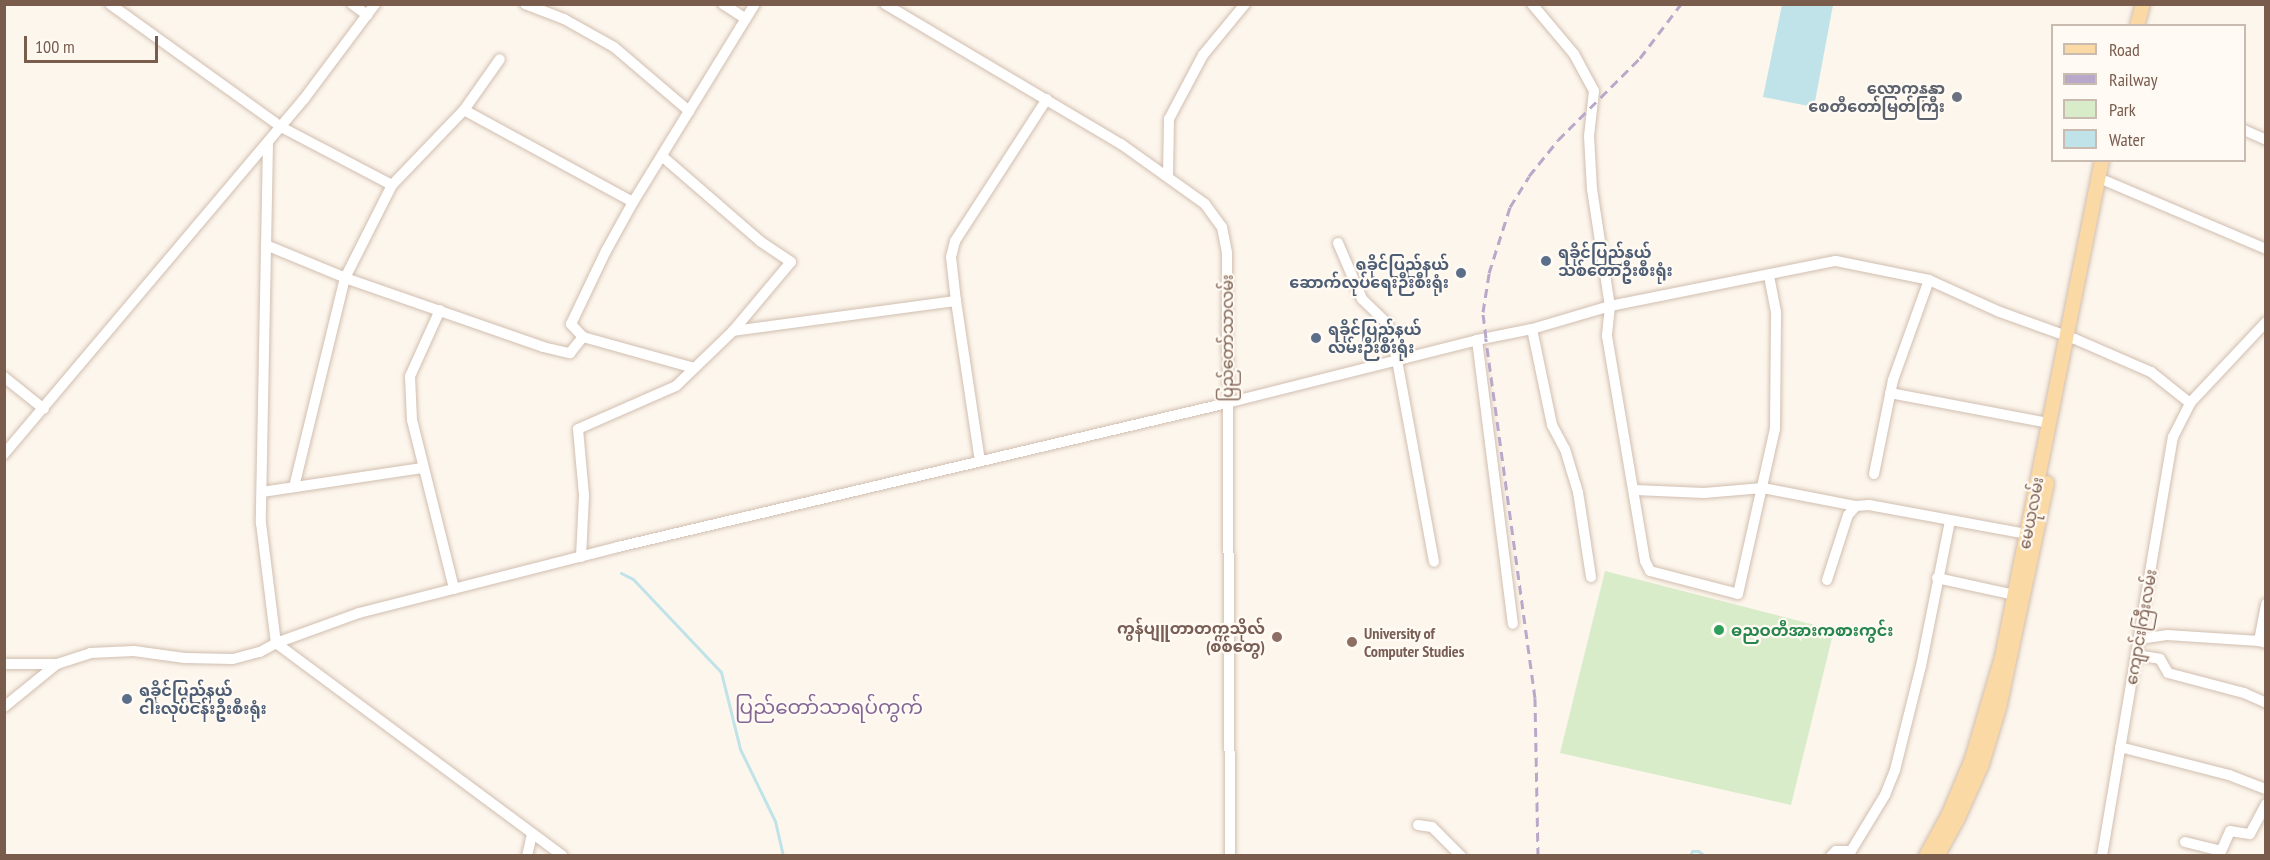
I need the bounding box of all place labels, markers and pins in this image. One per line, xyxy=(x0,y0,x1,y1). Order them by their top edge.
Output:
place label: လောကနန္ဒာ စေတီတော်မြတ်ကြီး xyxy=(1808,78,1945,116)
marker: လောကနန္ဒာ စေတီတော်မြတ်ကြီး xyxy=(1950,90,1964,104)
place label: ရခိုင်ပြည်နယ် သစ်တောဦးစီးရုံး xyxy=(1558,242,1673,280)
place label: ရခိုင်ပြည်နယ် ဆောက်လုပ်ရေးဉီးစီးရုံး xyxy=(1289,254,1449,292)
marker: ရခိုင်ပြည်နယ် သစ်တောဦးစီးရုံး xyxy=(1539,254,1553,268)
marker: ရခိုင်ပြည်နယ် ဆောက်လုပ်ရေးဉီးစီးရုံး xyxy=(1454,266,1468,280)
place label: ရခိုင်ပြည်နယ် လမ်းဉီးစီးရုံး xyxy=(1328,319,1422,357)
marker: ရခိုင်ပြည်နယ် လမ်းဉီးစီးရုံး xyxy=(1309,331,1323,345)
place label: ကွန်ပျူတာတက္ကသိုလ် (စစ်တွေ) xyxy=(1117,618,1265,656)
place label: ဓညဝတီအားကစားကွင်း xyxy=(1731,620,1893,640)
place label: University of Computer Studies xyxy=(1364,623,1464,661)
marker: ဓညဝတီအားကစားကွင်း xyxy=(1712,623,1726,637)
marker: ကွန်ပျူတာတက္ကသိုလ် (စစ်တွေ) xyxy=(1270,630,1284,644)
marker: University of Computer Studies xyxy=(1345,635,1359,649)
place label: ရခိုင်ပြည်နယ် ငါးလုပ်ငန်းဦးစီးရုံး xyxy=(139,680,267,718)
marker: ရခိုင်ပြည်နယ် ငါးလုပ်ငန်းဦးစီးရုံး xyxy=(120,692,134,706)

